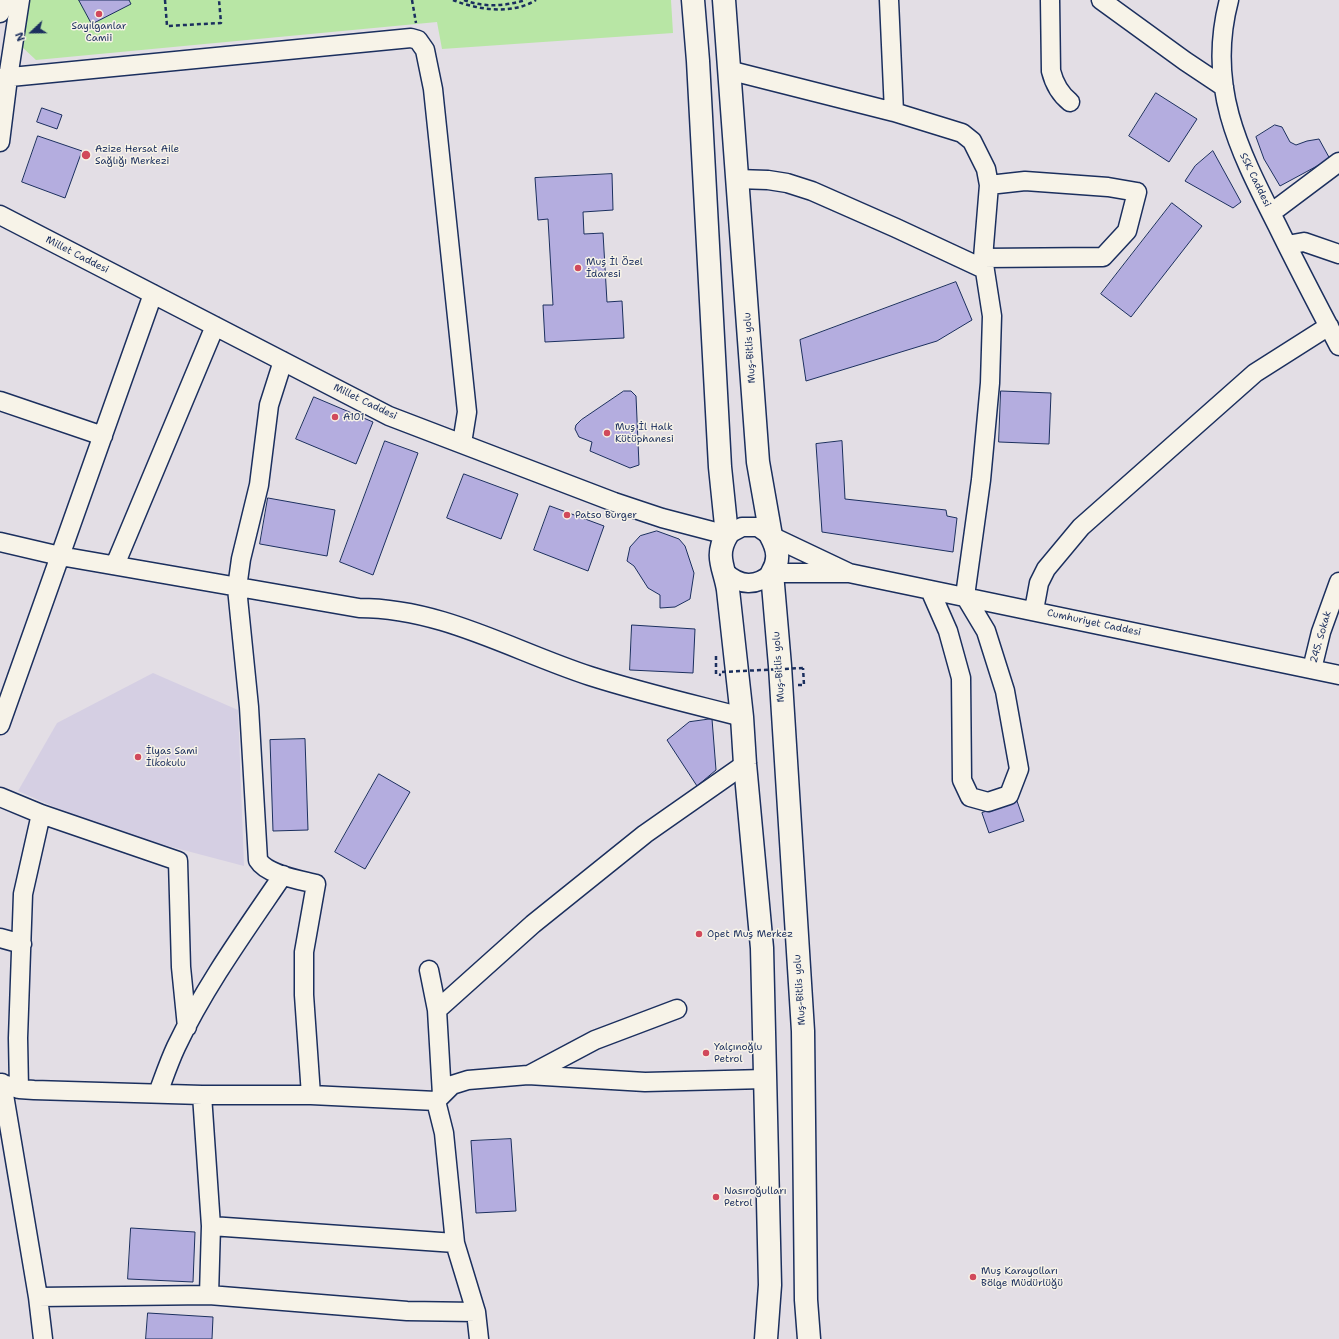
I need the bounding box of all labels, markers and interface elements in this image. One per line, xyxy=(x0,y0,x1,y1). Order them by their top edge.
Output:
marker: Sayılganlar Camii xyxy=(94,9,104,19)
north arrow xyxy=(12,12,52,52)
place label: Sayılganlar Camii xyxy=(72,20,126,44)
text: N xyxy=(12,30,29,44)
place label: Azize Hersat Aile Sağlığı Merkezi xyxy=(95,143,179,166)
marker: Azize Hersat Aile Sağlığı Merkezi xyxy=(80,149,92,161)
street label: SSK Caddesi xyxy=(1237,151,1273,209)
street label: Millet Caddesi xyxy=(43,234,111,276)
place label: Muş İl Özel İdaresi xyxy=(586,256,643,280)
marker: Muş İl Özel İdaresi xyxy=(573,263,583,273)
street label: Muş-Bitlis yolu xyxy=(742,312,758,384)
street label: Millet Caddesi xyxy=(331,381,399,423)
place label: A101 xyxy=(343,411,364,423)
marker: A101 xyxy=(330,412,340,422)
place label: Muş İl Halk Kütüphanesi xyxy=(615,421,674,444)
marker: Muş İl Halk Kütüphanesi xyxy=(602,428,612,438)
place label: Patso Burger xyxy=(575,509,637,521)
marker: Patso Burger xyxy=(562,510,572,520)
street label: Cumhuriyet Caddesi xyxy=(1046,607,1142,639)
street label: 245. Sokak xyxy=(1308,610,1334,664)
street label: Muş-Bitlis yolu xyxy=(771,631,787,703)
place label: İlyas Sami İlkokulu xyxy=(146,745,198,768)
marker: İlyas Sami İlkokulu xyxy=(133,752,143,762)
place label: Opet Muş Merkez xyxy=(707,928,793,940)
marker: Opet Muş Merkez xyxy=(694,929,704,939)
street label: Muş-Bitlis yolu xyxy=(792,954,808,1026)
place label: Yalçınoğlu Petrol xyxy=(714,1041,762,1064)
marker: Yalçınoğlu Petrol xyxy=(701,1048,711,1058)
place label: Nasıroğulları Petrol xyxy=(724,1185,787,1208)
marker: Nasıroğulları Petrol xyxy=(711,1192,721,1202)
place label: Muş Karayolları Bölge Müdürlüğü xyxy=(981,1265,1063,1288)
marker: Muş Karayolları Bölge Müdürlüğü xyxy=(968,1272,978,1282)

